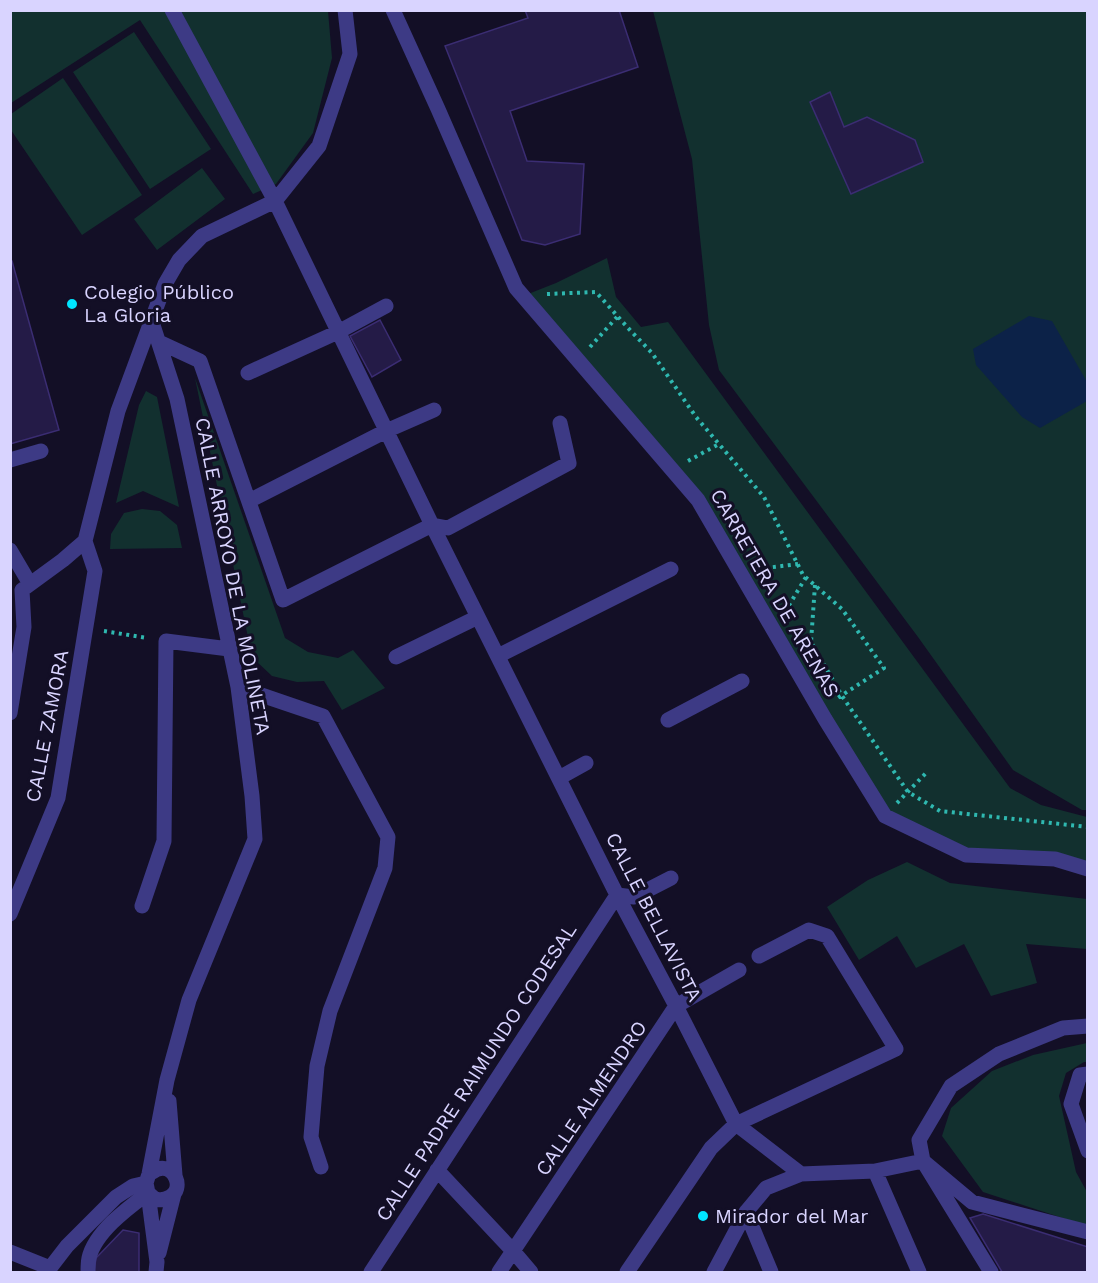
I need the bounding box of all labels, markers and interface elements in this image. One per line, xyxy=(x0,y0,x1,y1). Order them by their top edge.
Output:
place label: Colegio Público La Gloria xyxy=(84,280,234,327)
marker: Colegio Público La Gloria xyxy=(65,297,79,311)
street label: CALLE ARROYO DE LA MOLINETA xyxy=(190,415,276,737)
street label: CARRETERA DE ARENAS xyxy=(705,485,845,701)
street label: CALLE ZAMORA xyxy=(20,648,74,804)
street label: CALLE BELLAVISTA xyxy=(601,828,707,1006)
street label: CALLE PADRE RAIMUNDO CODESAL xyxy=(371,919,581,1225)
street label: CALLE ALMENDRO xyxy=(530,1016,652,1180)
place label: Mirador del Mar xyxy=(715,1204,868,1228)
marker: Mirador del Mar xyxy=(696,1209,710,1223)

